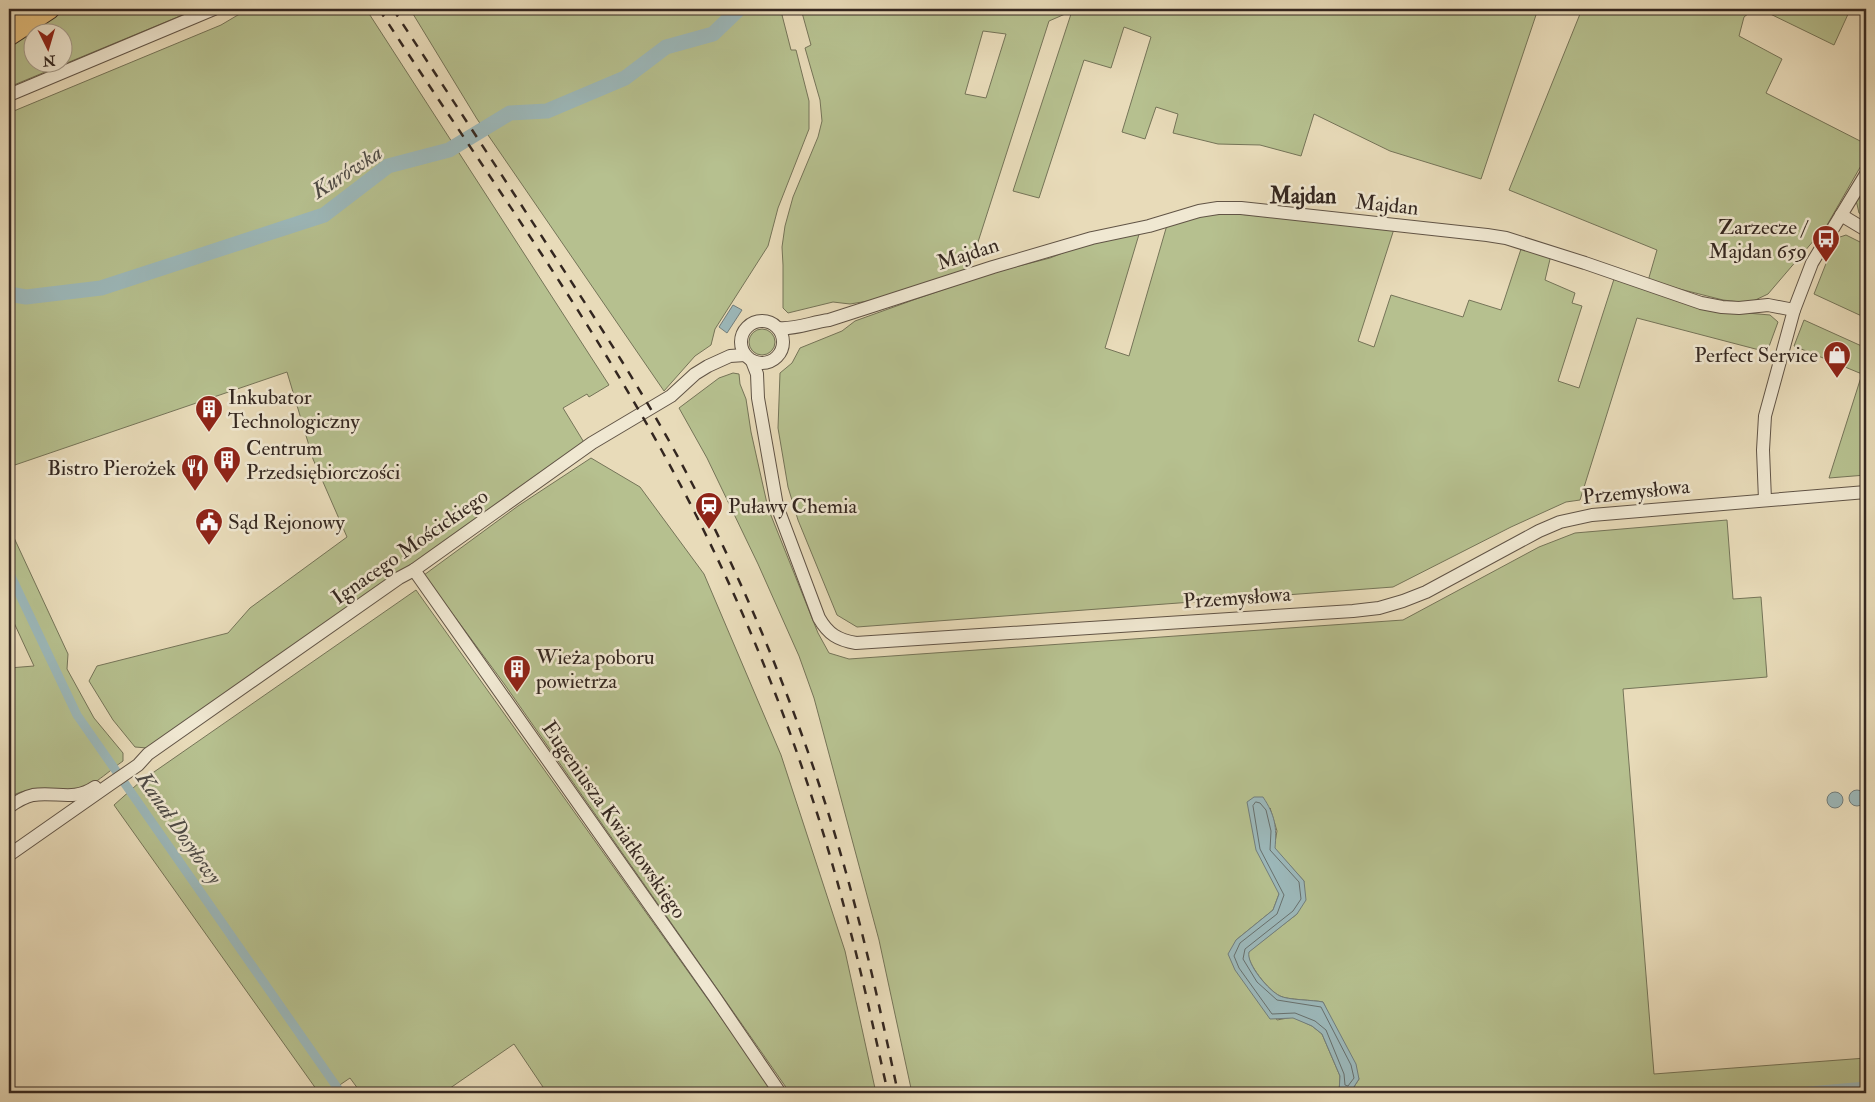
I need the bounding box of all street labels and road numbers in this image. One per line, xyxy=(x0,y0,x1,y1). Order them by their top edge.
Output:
street label: Majdan xyxy=(1354,188,1420,222)
street label: Majdan xyxy=(934,231,1003,277)
street label: Przemysłowa xyxy=(1581,473,1691,511)
street label: Ignacego Mościckiego xyxy=(327,483,493,611)
street label: Przemysłowa xyxy=(1182,581,1292,615)
street label: Eugeniusza Kwiatkowskiego xyxy=(535,716,693,924)

